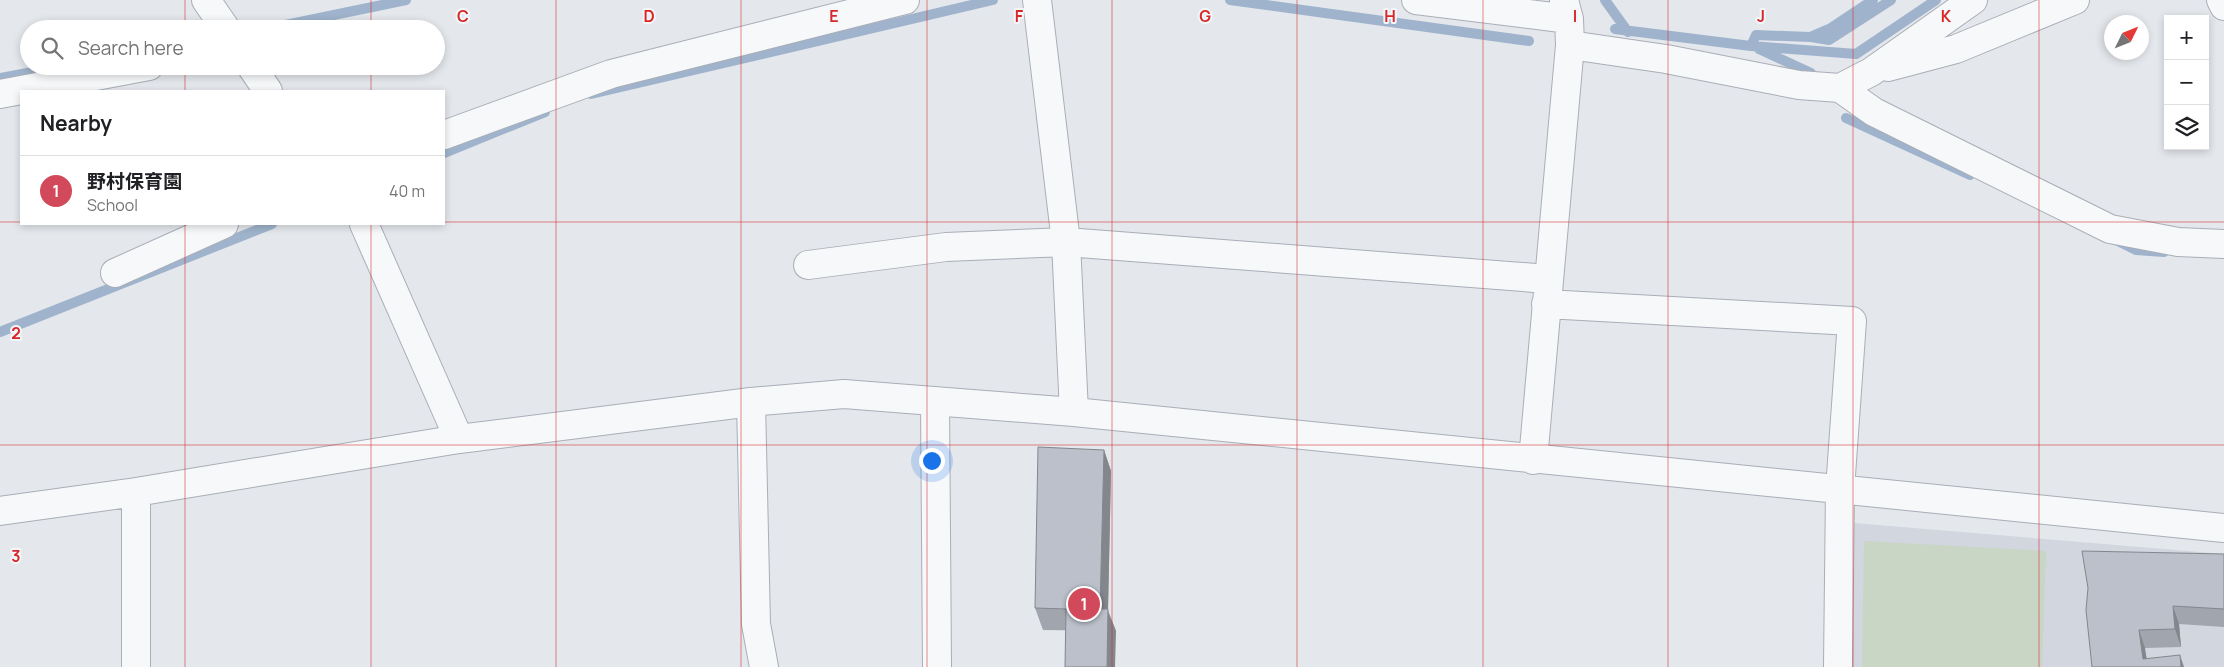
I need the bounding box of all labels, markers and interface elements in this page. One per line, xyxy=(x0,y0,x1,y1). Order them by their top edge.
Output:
text: C xyxy=(457,5,469,27)
text: D xyxy=(643,5,655,27)
text: E xyxy=(829,5,839,27)
text: F xyxy=(1015,5,1024,27)
text: G xyxy=(1199,5,1211,27)
text: H xyxy=(1384,5,1396,27)
text: I xyxy=(1573,5,1577,27)
text: J xyxy=(1757,5,1765,27)
text: K xyxy=(1941,5,1952,27)
north arrow xyxy=(2104,15,2149,60)
map controls xyxy=(2164,15,2209,150)
button: + xyxy=(2164,15,2209,60)
search box xyxy=(20,20,445,75)
icon: search xyxy=(38,34,66,62)
text: Search here xyxy=(78,35,184,61)
button: − xyxy=(2164,60,2209,105)
button: layers xyxy=(2164,105,2209,150)
text: Nearby xyxy=(40,109,112,137)
text: 野村保育園 xyxy=(87,168,182,194)
text: 1 xyxy=(52,180,60,202)
text: 40 m xyxy=(389,180,425,202)
text: School xyxy=(87,194,138,216)
text: 2 xyxy=(11,322,21,344)
your location xyxy=(919,448,945,474)
text: 3 xyxy=(11,545,21,567)
pin: 1 xyxy=(1068,585,1100,623)

